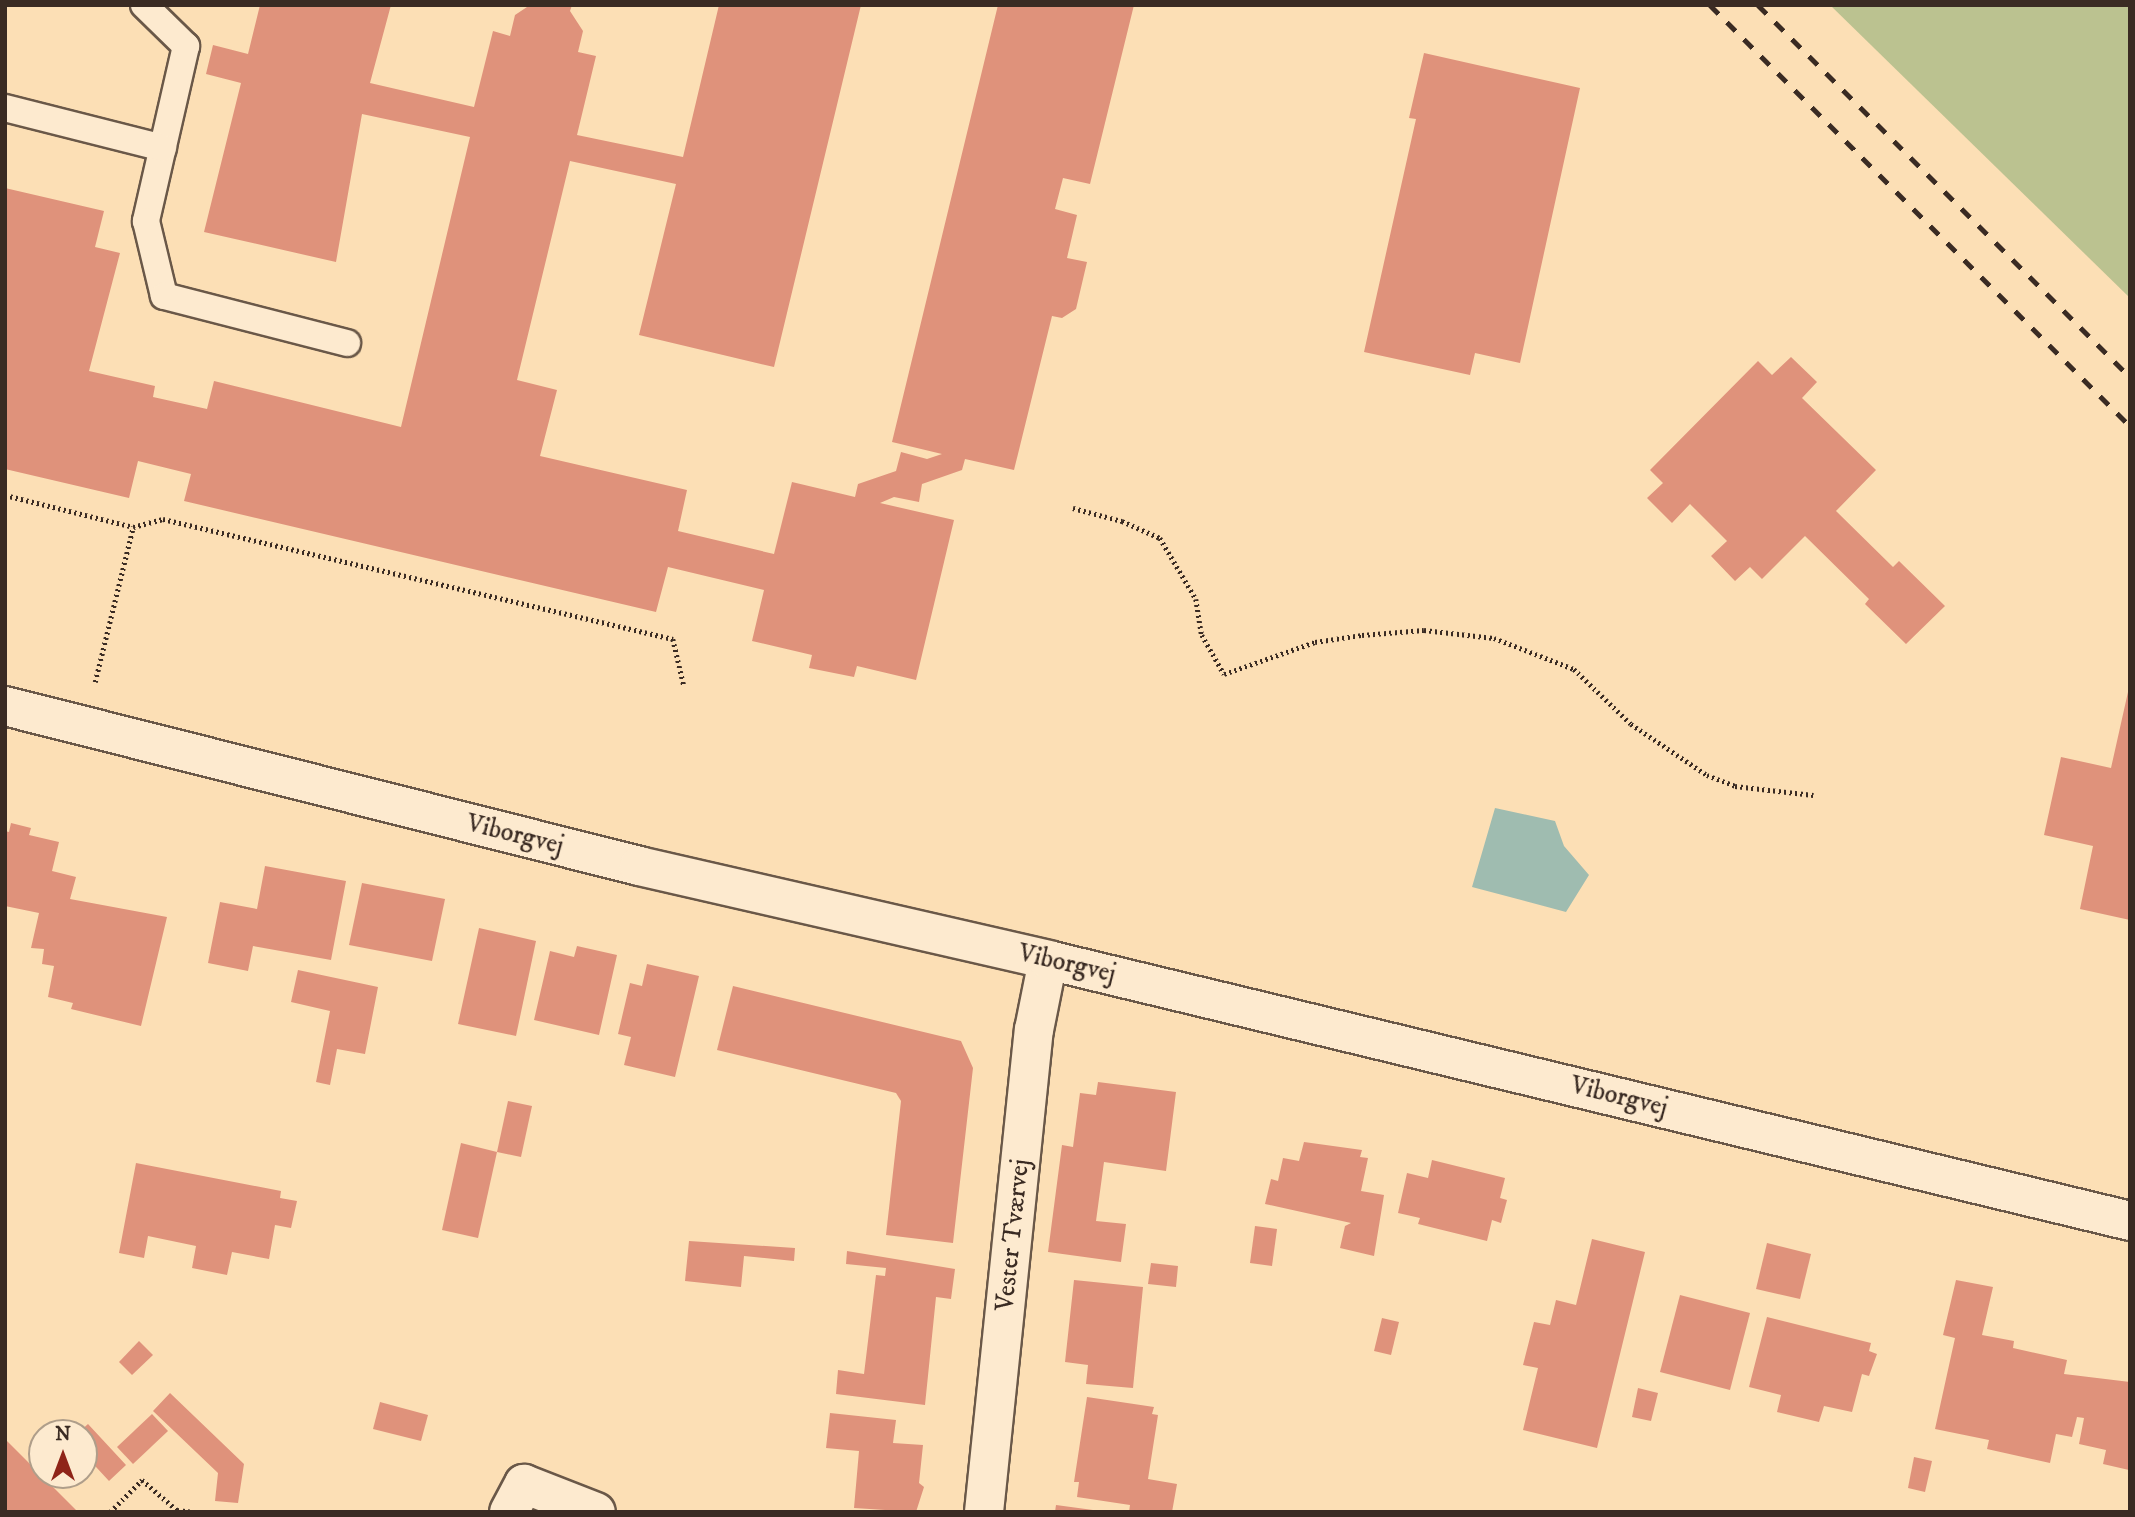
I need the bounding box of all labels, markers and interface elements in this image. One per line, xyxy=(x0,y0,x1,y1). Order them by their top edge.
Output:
street label: Viborgvej xyxy=(463,808,567,862)
street label: Viborgvej xyxy=(1015,938,1119,990)
street label: Viborgvej xyxy=(1567,1070,1671,1124)
street label: Vester Tværvej xyxy=(989,1157,1037,1313)
north arrow xyxy=(28,1419,98,1489)
text: N xyxy=(55,1423,71,1446)

